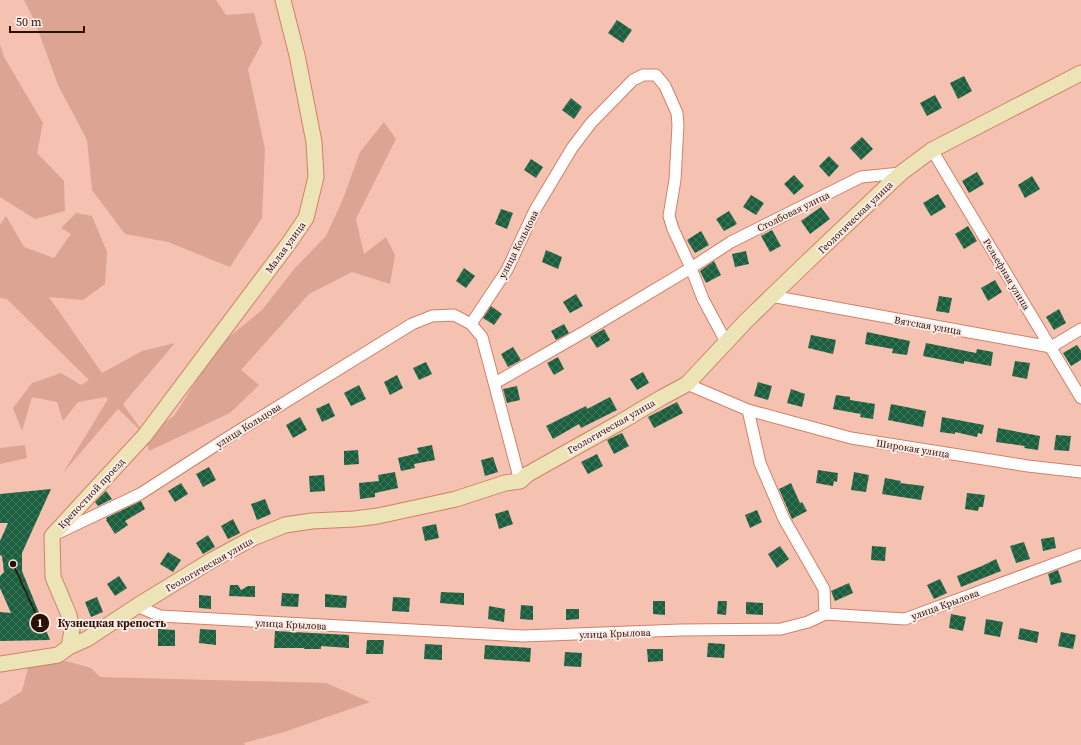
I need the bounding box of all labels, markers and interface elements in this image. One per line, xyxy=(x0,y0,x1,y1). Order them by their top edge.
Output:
scale bar xyxy=(10,8,84,34)
text: 50 m xyxy=(16,14,42,30)
street label: Геологическая улица xyxy=(815,178,896,256)
street label: Столбовая улица xyxy=(755,188,832,235)
street label: улица Кольцова xyxy=(496,207,542,280)
street label: Малая улица xyxy=(262,218,309,276)
street label: Рельефная улица xyxy=(980,236,1033,313)
street label: Вятская улица xyxy=(893,313,963,338)
street label: Геологическая улица xyxy=(565,396,658,457)
street label: улица Кольцова xyxy=(213,400,284,451)
street label: Широкая улица xyxy=(875,436,952,461)
street label: Крепостной проезд xyxy=(55,455,128,531)
street label: Геологическая улица xyxy=(163,534,256,595)
street label: улица Крылова xyxy=(909,586,982,623)
callout: Кузнецкая крепость xyxy=(30,612,174,635)
text: 1 xyxy=(37,615,43,631)
text: Кузнецкая крепость xyxy=(58,616,166,631)
street label: улица Крылова xyxy=(255,616,328,633)
street label: улица Крылова xyxy=(579,626,652,641)

